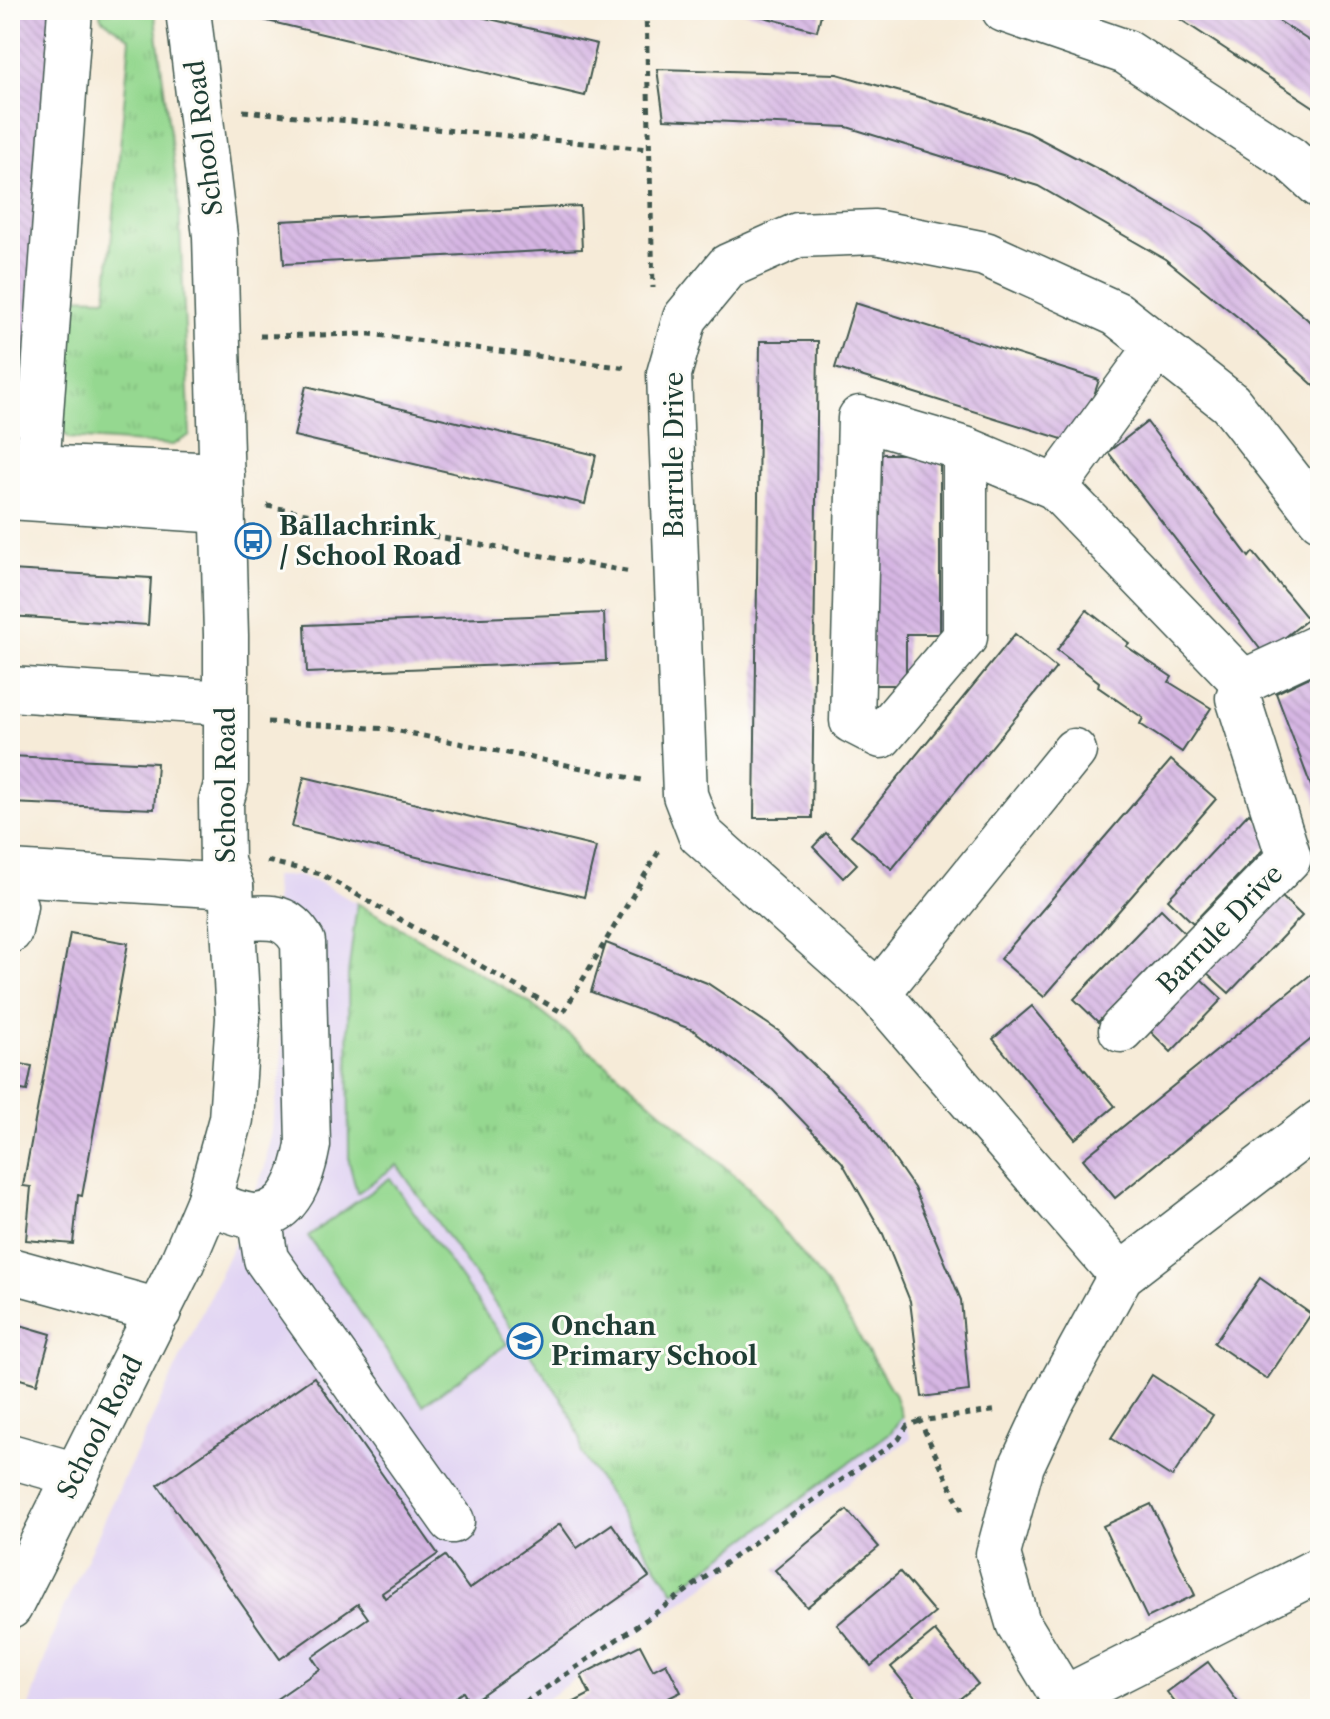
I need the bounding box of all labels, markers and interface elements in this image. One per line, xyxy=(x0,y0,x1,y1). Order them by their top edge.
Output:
street label: School Road xyxy=(179,58,229,218)
street label: Barrule Drive xyxy=(658,372,690,538)
place label: Ballachrink / School Road xyxy=(279,510,461,572)
bus stop icon: Ballachrink / School Road xyxy=(234,522,272,560)
street label: School Road xyxy=(210,707,242,863)
street label: Barrule Drive xyxy=(1151,858,1289,1000)
place label: Onchan Primary School xyxy=(551,1310,757,1372)
school or university icon: Onchan Primary School xyxy=(506,1322,544,1360)
street label: School Road xyxy=(50,1350,150,1504)

